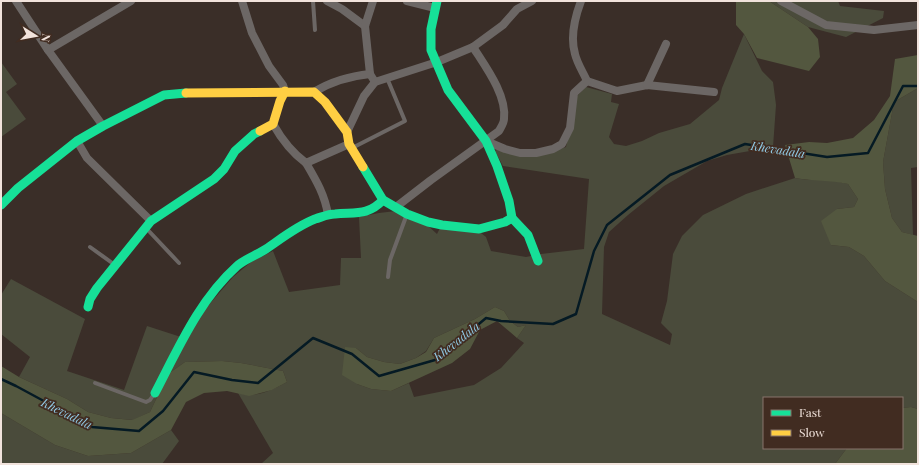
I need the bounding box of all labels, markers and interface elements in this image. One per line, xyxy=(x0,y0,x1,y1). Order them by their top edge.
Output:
north arrow xyxy=(16,16,56,56)
text: N xyxy=(38,33,54,43)
water label: Khevadala xyxy=(749,137,806,161)
water label: Khevadala xyxy=(429,318,482,365)
water label: Khevadala xyxy=(38,393,95,432)
legend xyxy=(763,397,903,449)
text: Fast xyxy=(799,404,822,420)
text: Slow xyxy=(799,424,825,440)

